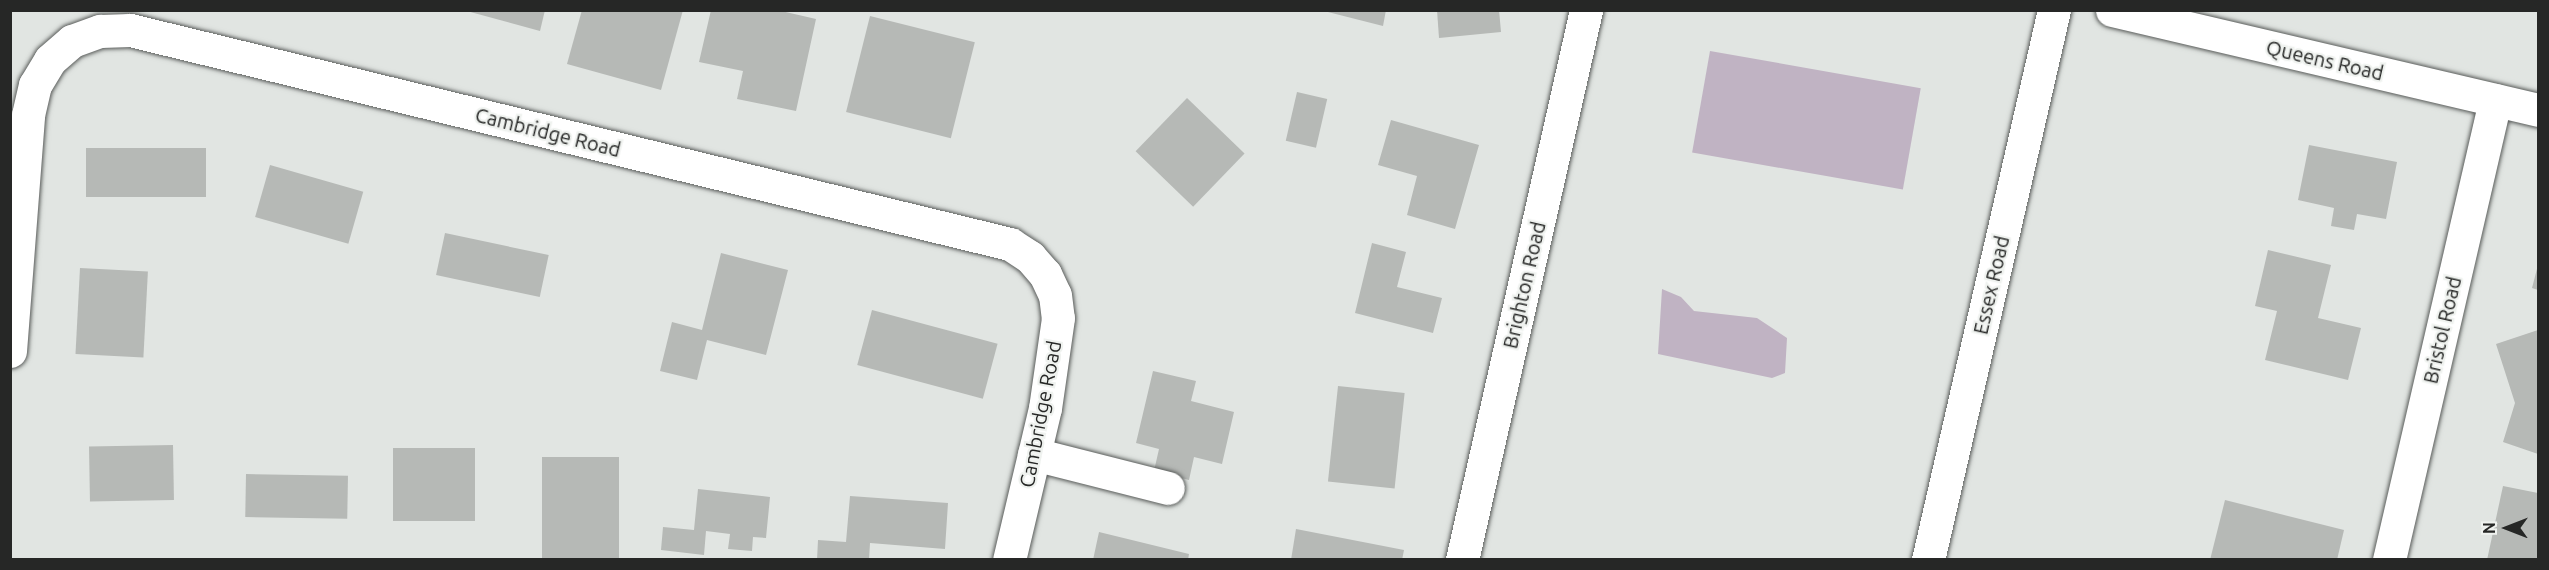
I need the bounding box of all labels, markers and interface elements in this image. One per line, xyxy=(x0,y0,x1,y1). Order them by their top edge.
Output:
street label: Queens Road xyxy=(2264,35,2386,85)
street label: Cambridge Road xyxy=(473,102,623,162)
street label: Brighton Road xyxy=(1498,219,1550,351)
street label: Essex Road xyxy=(1968,233,2014,337)
street label: Bristol Road xyxy=(2418,274,2466,386)
street label: Cambridge Road xyxy=(1014,339,1066,489)
north arrow xyxy=(2477,498,2537,558)
text: N xyxy=(2480,522,2498,534)

